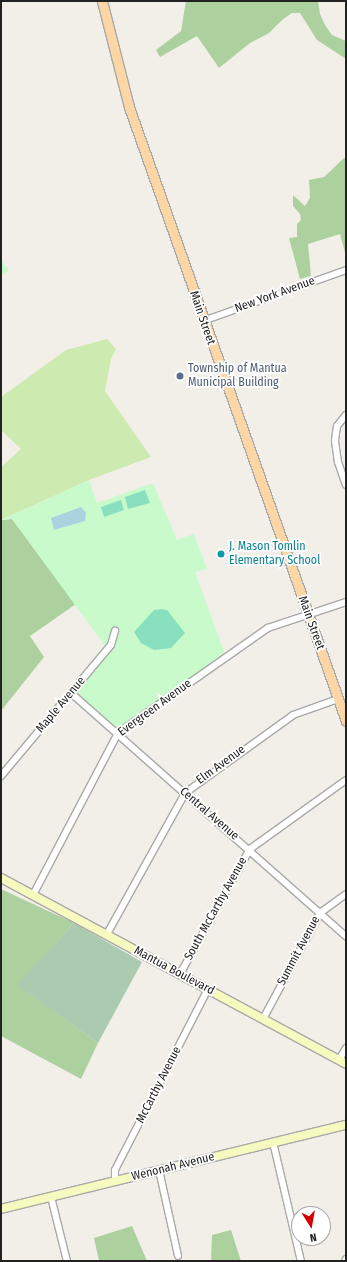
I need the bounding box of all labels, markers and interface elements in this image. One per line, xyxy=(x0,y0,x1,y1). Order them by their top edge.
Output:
street label: New York Avenue xyxy=(233,274,317,316)
street label: Main Street xyxy=(186,289,218,347)
place label: Township of Mantua Municipal Building xyxy=(188,362,287,390)
marker: Township of Mantua Municipal Building xyxy=(175,371,185,381)
place label: J. Mason Tomlin Elementary School xyxy=(229,540,320,568)
marker: J. Mason Tomlin Elementary School xyxy=(216,549,226,559)
street label: Main Street xyxy=(295,594,327,652)
street label: Maple Avenue xyxy=(33,674,89,736)
street label: Evergreen Avenue xyxy=(116,677,194,739)
street label: Elm Avenue xyxy=(194,742,248,788)
street label: Central Avenue xyxy=(176,784,242,844)
street label: South McCarthy Avenue xyxy=(182,855,250,963)
street label: Summit Avenue xyxy=(275,914,323,988)
street label: Mantua Boulevard xyxy=(131,944,217,998)
street label: McCarthy Avenue xyxy=(133,1044,185,1126)
street label: Wenonah Avenue xyxy=(130,1150,216,1184)
north arrow xyxy=(291,1206,331,1246)
text: N xyxy=(309,1230,318,1244)

